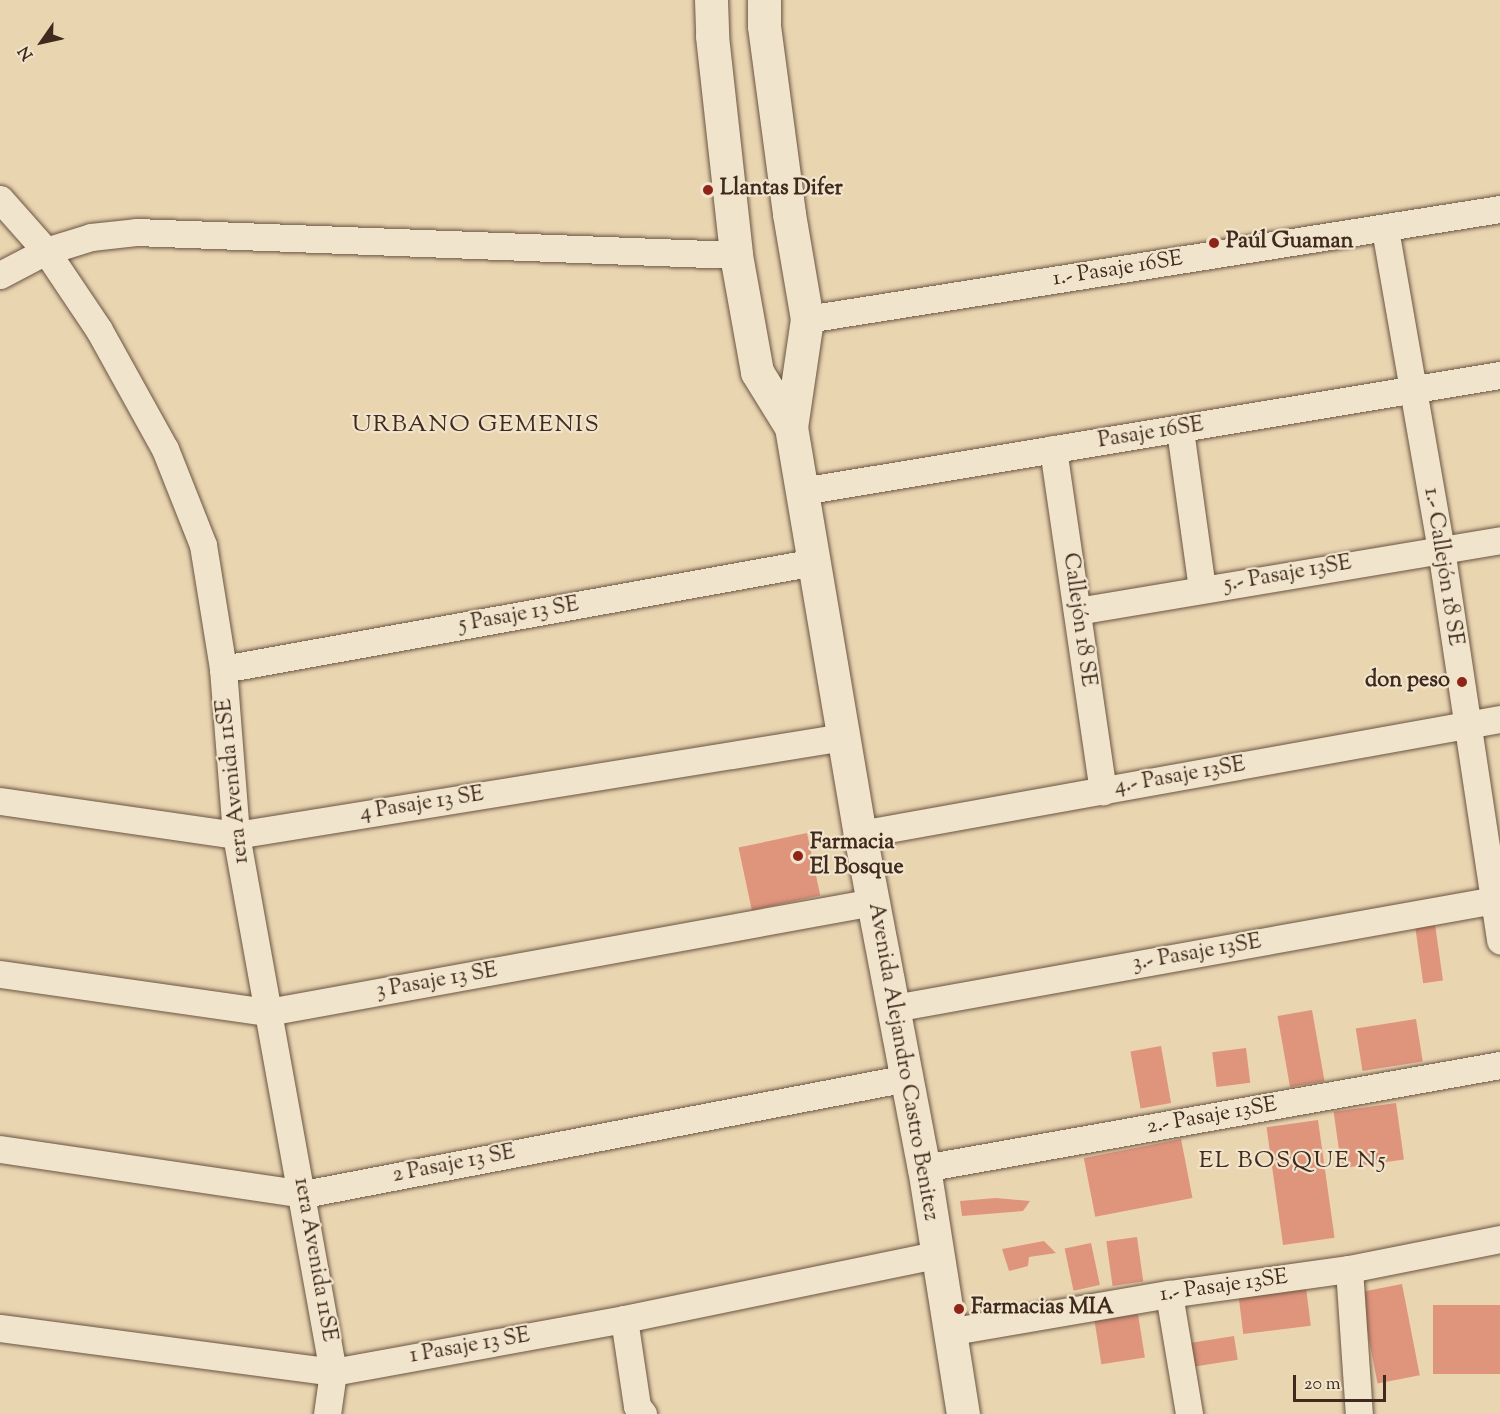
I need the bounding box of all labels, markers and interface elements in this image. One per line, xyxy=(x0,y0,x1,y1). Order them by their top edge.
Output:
north arrow xyxy=(12,12,72,72)
text: N xyxy=(14,41,40,64)
place label: Llantas Difer xyxy=(720,177,843,203)
marker: Llantas Difer xyxy=(701,183,715,197)
place label: Paúl Guaman xyxy=(1226,230,1354,256)
marker: Paúl Guaman xyxy=(1207,236,1221,250)
street label: 1.- Pasaje 16SE xyxy=(1051,247,1185,293)
district label: URBANO GEMENIS xyxy=(352,412,600,440)
street label: Pasaje 16SE xyxy=(1096,413,1206,455)
street label: 1.- Callejón 18 SE xyxy=(1416,486,1468,648)
street label: Callejón 18 SE xyxy=(1056,551,1100,689)
street label: 5.- Pasaje 13SE xyxy=(1222,551,1354,599)
street label: 5 Pasaje 13 SE xyxy=(457,592,581,640)
place label: don peso xyxy=(1365,669,1450,695)
marker: don peso xyxy=(1455,675,1469,689)
street label: 1era Avenida 11SE xyxy=(212,697,256,865)
street label: 4.- Pasaje 13SE xyxy=(1112,752,1248,802)
street label: 4 Pasaje 13 SE xyxy=(358,782,486,828)
place label: Farmacia El Bosque xyxy=(810,830,904,882)
marker: Farmacia El Bosque xyxy=(791,849,805,863)
street label: Avenida Alejandro Castro Benitez xyxy=(861,901,943,1223)
street label: 3.- Pasaje 13SE xyxy=(1130,930,1264,978)
street label: 3 Pasaje 13 SE xyxy=(374,958,500,1006)
street label: 2.- Pasaje 13SE xyxy=(1145,1093,1279,1141)
street label: 2 Pasaje 13 SE xyxy=(390,1140,518,1190)
district label: EL BOSQUE N5 xyxy=(1199,1148,1387,1176)
street label: 1era Avenida 11SE xyxy=(287,1176,341,1344)
street label: 1.- Pasaje 13SE xyxy=(1158,1265,1290,1309)
place label: Farmacias MIA xyxy=(971,1296,1114,1322)
marker: Farmacias MIA xyxy=(952,1302,966,1316)
street label: 1 Pasaje 13 SE xyxy=(408,1323,532,1371)
scale bar xyxy=(1296,1363,1389,1401)
text: 20 m xyxy=(1304,1372,1341,1398)

